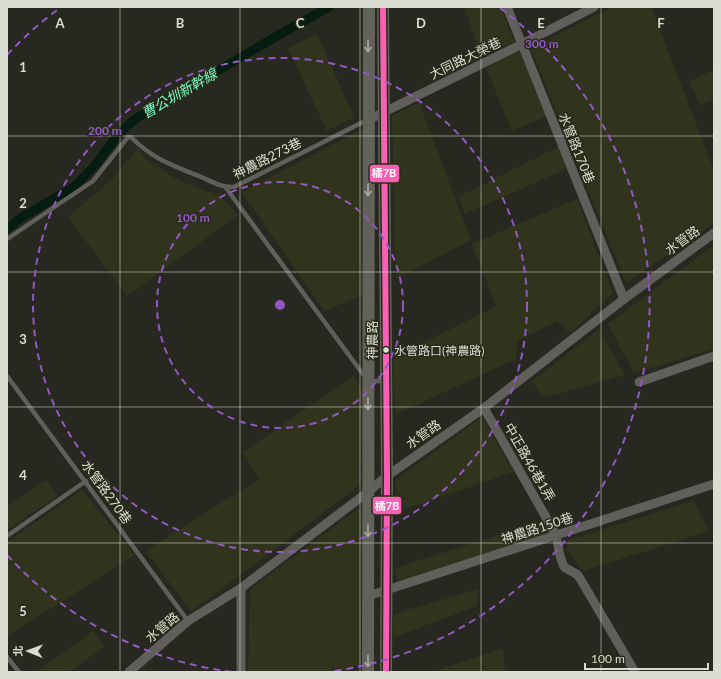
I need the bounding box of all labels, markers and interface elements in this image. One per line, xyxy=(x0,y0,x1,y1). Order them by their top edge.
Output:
text: A xyxy=(54,15,65,31)
text: B xyxy=(176,15,185,31)
text: C xyxy=(296,15,305,31)
text: D xyxy=(416,15,426,31)
text: E xyxy=(537,15,545,31)
text: F xyxy=(657,15,665,31)
street label: 大同路大榮巷 xyxy=(426,34,504,82)
text: 300 m xyxy=(525,36,559,51)
one-way arrow xyxy=(364,39,372,52)
text: 1 xyxy=(19,59,27,75)
water label: 曹公圳新幹線 xyxy=(138,64,221,121)
street label: 水管路170巷 xyxy=(556,110,598,186)
text: 200 m xyxy=(88,123,122,138)
street label: 神農路273巷 xyxy=(230,134,304,182)
line badge: 橘7B xyxy=(369,164,400,183)
text: 橘7B xyxy=(372,166,396,179)
one-way arrow xyxy=(364,183,372,196)
text: 2 xyxy=(19,195,27,211)
text: 100 m xyxy=(176,210,210,225)
street label: 水管路 xyxy=(662,222,702,258)
centre of rings xyxy=(273,298,287,312)
street label: 神農路 xyxy=(364,320,380,360)
text: 3 xyxy=(19,331,27,347)
place label: 水管路口(神農路) xyxy=(394,343,484,358)
marker: 水管路口(神農路) xyxy=(381,345,391,355)
one-way arrow xyxy=(364,397,372,410)
street label: 水管路 xyxy=(402,416,444,452)
street label: 中正路46巷1弄 xyxy=(501,420,559,504)
street label: 水管路270巷 xyxy=(79,457,135,527)
text: 4 xyxy=(19,467,27,483)
line badge: 橘7B xyxy=(372,496,402,515)
text: 橘7B xyxy=(375,499,399,512)
street label: 神農路150巷 xyxy=(499,509,575,547)
one-way arrow xyxy=(364,524,372,537)
text: 5 xyxy=(19,603,27,619)
street label: 水管路 xyxy=(142,608,182,646)
north arrow xyxy=(8,631,48,671)
text: 北 xyxy=(11,645,24,656)
scale bar xyxy=(585,645,708,671)
text: 100 m xyxy=(591,651,625,666)
one-way arrow xyxy=(364,654,372,667)

